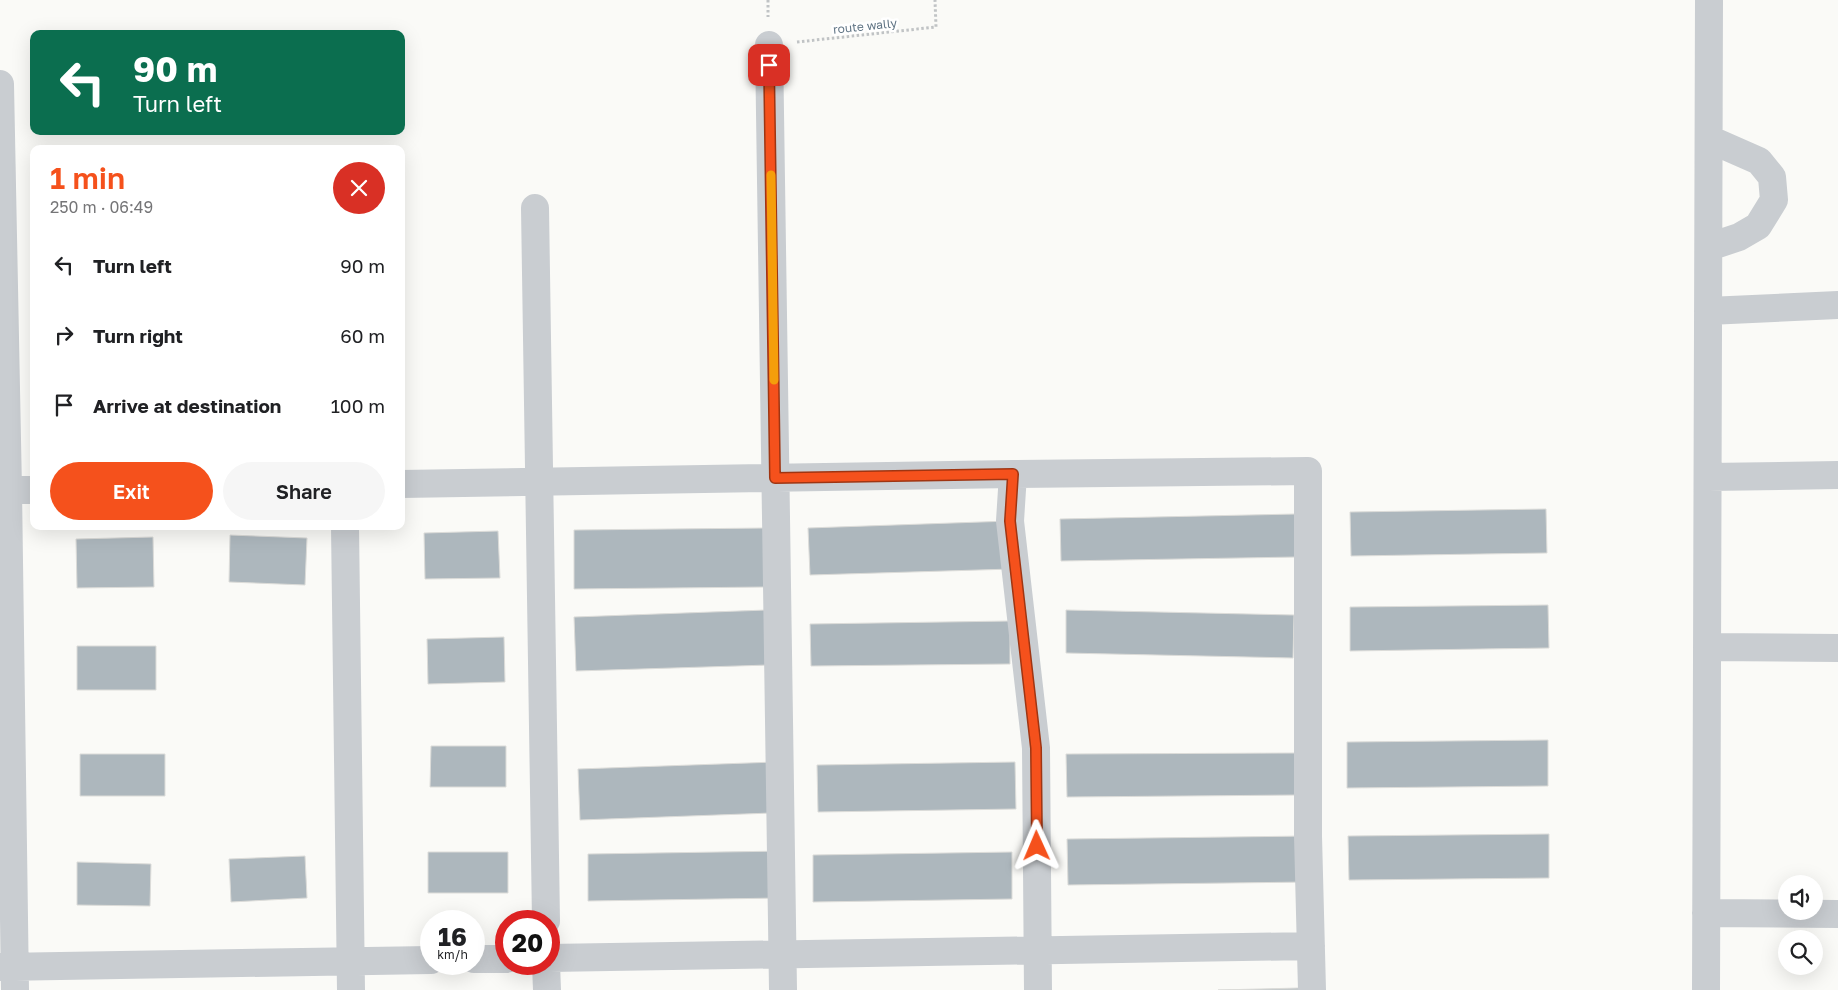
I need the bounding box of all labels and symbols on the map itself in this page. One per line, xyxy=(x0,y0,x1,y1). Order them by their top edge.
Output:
street label: route wally xyxy=(832,15,898,37)
pin xyxy=(748,44,790,86)
position arrow xyxy=(1010,819,1062,871)
speed limit sign: 20 xyxy=(495,910,560,975)

